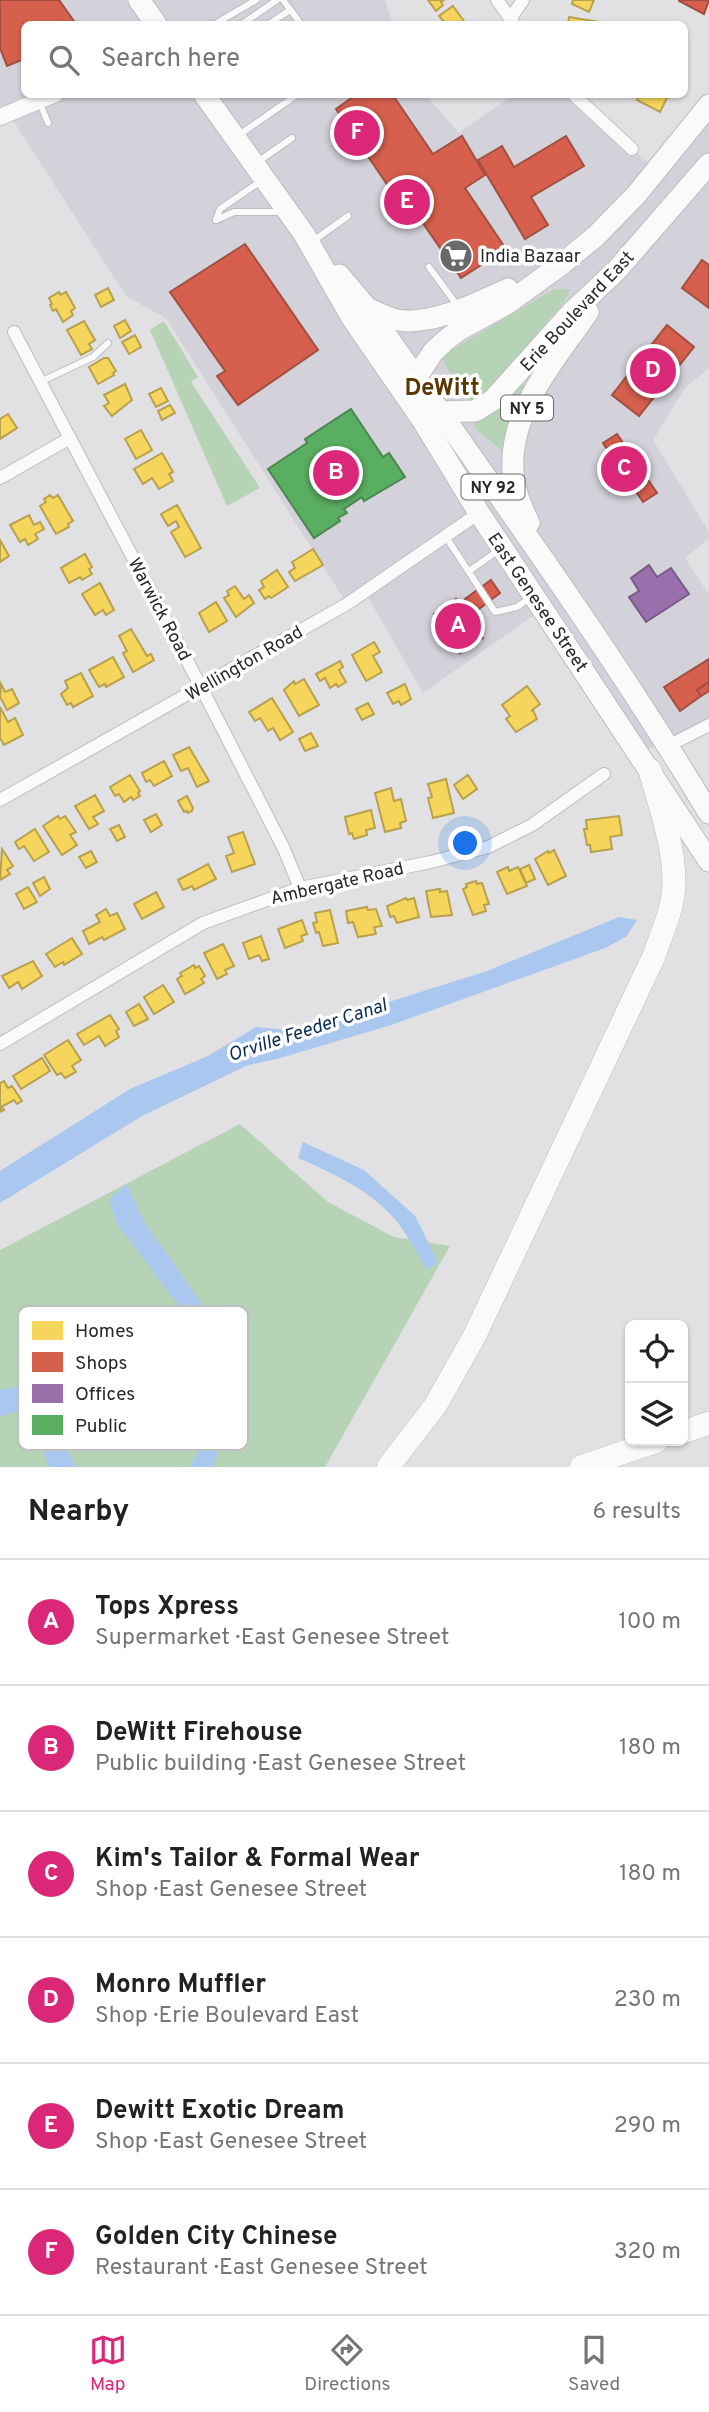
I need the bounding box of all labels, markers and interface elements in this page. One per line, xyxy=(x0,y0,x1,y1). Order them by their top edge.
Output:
search box xyxy=(21,21,688,98)
icon: search xyxy=(45,41,83,79)
text: Search here xyxy=(101,43,240,76)
pin: F xyxy=(334,107,380,159)
pin: E xyxy=(384,176,430,228)
supermarket icon: India Bazaar xyxy=(437,237,475,275)
place label: India Bazaar xyxy=(480,246,581,269)
street label: Erie Boulevard East xyxy=(516,247,640,377)
pin: D xyxy=(630,345,676,397)
district label: DeWitt xyxy=(404,374,480,404)
road number: NY 5 xyxy=(501,396,553,420)
pin: C xyxy=(601,443,647,495)
pin: B xyxy=(313,447,359,499)
road number: NY 92 xyxy=(462,474,524,500)
street label: East Genesee Street xyxy=(482,529,592,677)
street label: Warwick Road xyxy=(122,554,195,665)
pin: A xyxy=(435,600,481,652)
street label: Wellington Road xyxy=(182,621,307,707)
your location xyxy=(448,826,482,860)
street label: Ambergate Road xyxy=(269,858,406,911)
water label: Orville Feeder Canal xyxy=(225,994,391,1068)
legend xyxy=(18,1306,248,1450)
text: Homes xyxy=(75,1320,134,1344)
map controls xyxy=(625,1320,688,1446)
button: locate xyxy=(625,1320,688,1383)
text: Shops xyxy=(75,1352,127,1376)
text: Offices xyxy=(75,1383,135,1407)
button: layers xyxy=(625,1383,688,1446)
text: Public xyxy=(75,1415,127,1439)
text: Nearby xyxy=(28,1494,129,1531)
text: 6 results xyxy=(593,1498,681,1527)
text: Tops Xpress xyxy=(95,1591,239,1624)
text: A xyxy=(43,1608,59,1637)
text: 100 m xyxy=(618,1608,681,1637)
text: Supermarket · East Genesee Street xyxy=(95,1624,449,1653)
text: DeWitt Firehouse xyxy=(95,1717,303,1750)
text: B xyxy=(43,1734,59,1763)
text: 180 m xyxy=(619,1734,681,1763)
text: Public building · East Genesee Street xyxy=(95,1750,466,1779)
text: Kim's Tailor & Formal Wear xyxy=(95,1843,420,1876)
text: C xyxy=(44,1860,58,1889)
text: 180 m xyxy=(619,1860,681,1889)
text: Shop · East Genesee Street xyxy=(95,1876,367,1905)
text: Monro Muffler xyxy=(95,1969,266,2002)
text: D xyxy=(43,1986,59,2015)
text: 230 m xyxy=(614,1986,681,2015)
text: Shop · Erie Boulevard East xyxy=(95,2002,359,2031)
text: Dewitt Exotic Dream xyxy=(95,2095,344,2128)
text: E xyxy=(44,2112,58,2141)
text: 290 m xyxy=(614,2112,681,2141)
text: Shop · East Genesee Street xyxy=(95,2128,367,2157)
text: Golden City Chinese xyxy=(95,2221,338,2254)
text: F xyxy=(44,2238,58,2267)
text: 320 m xyxy=(614,2238,681,2267)
text: Restaurant · East Genesee Street xyxy=(95,2254,428,2283)
tab: Map xyxy=(89,2331,127,2397)
tab: Directions xyxy=(304,2331,391,2397)
tab: Saved xyxy=(568,2331,620,2397)

